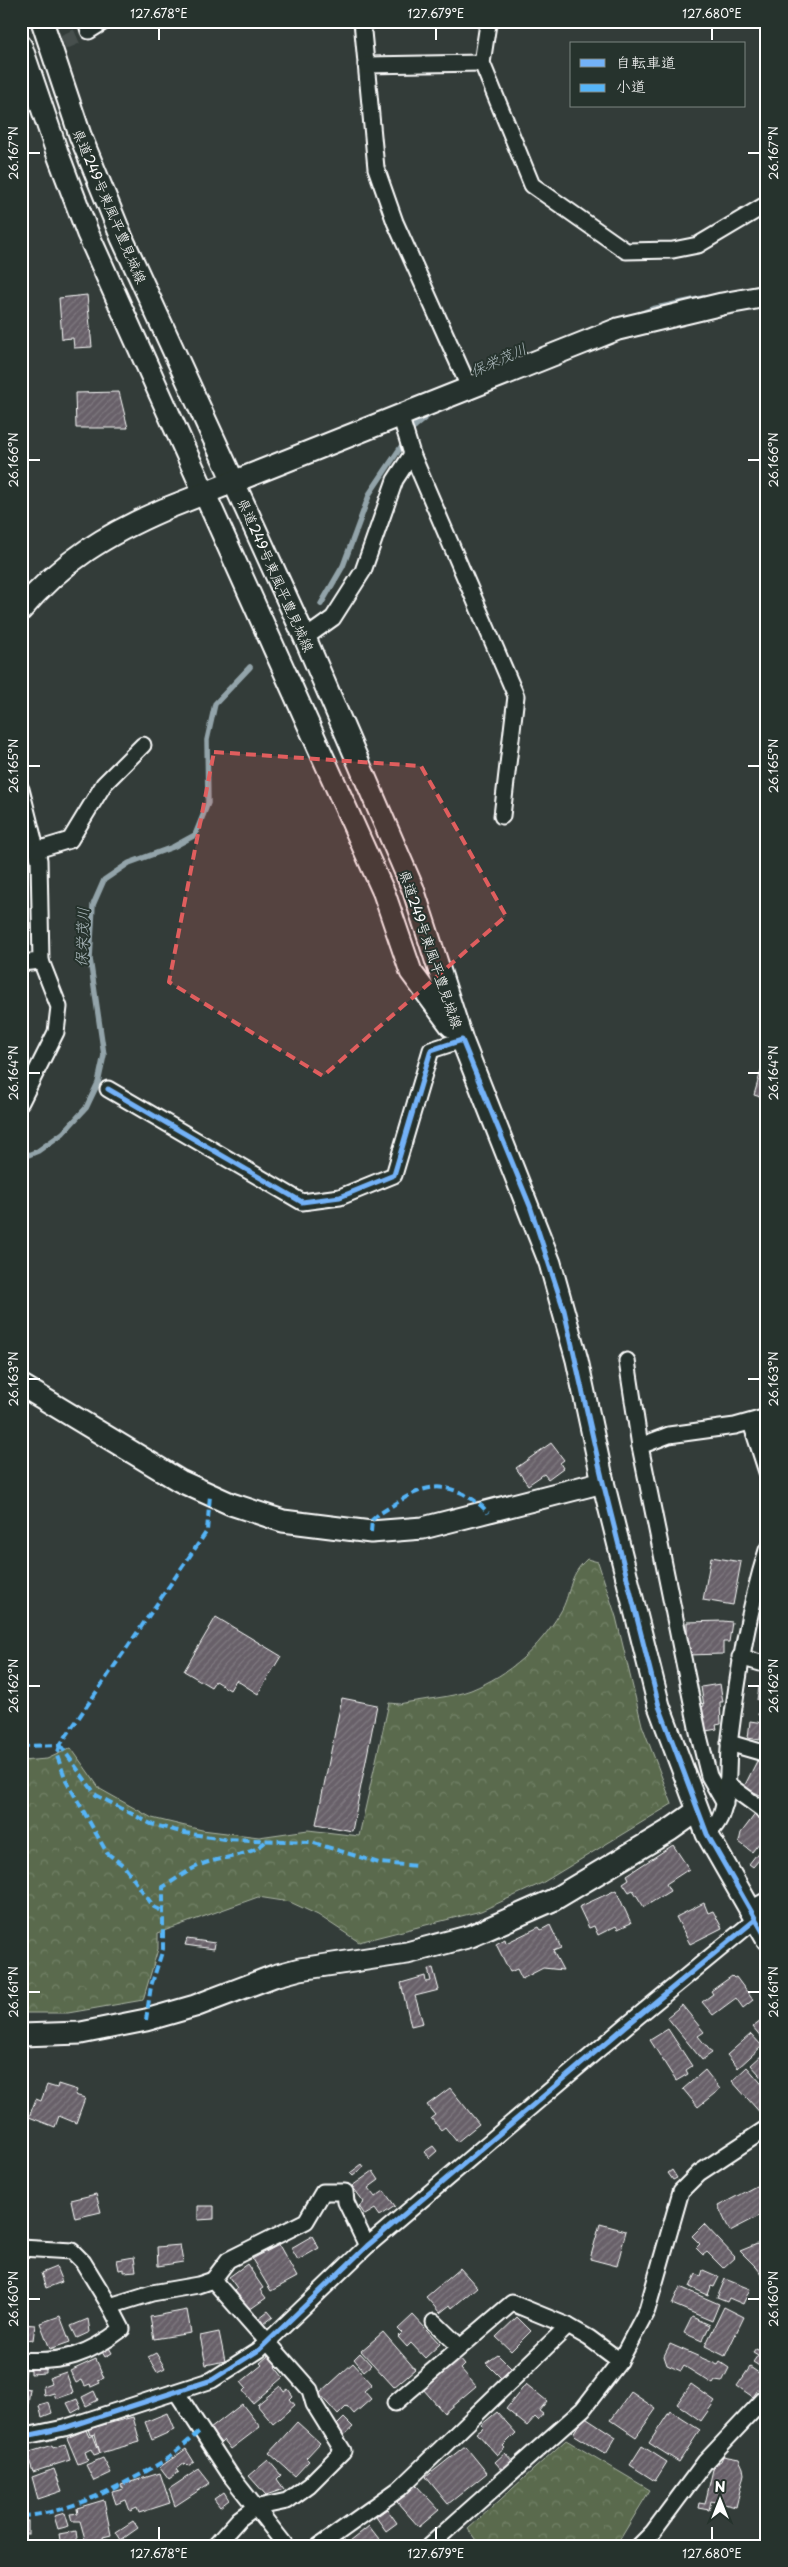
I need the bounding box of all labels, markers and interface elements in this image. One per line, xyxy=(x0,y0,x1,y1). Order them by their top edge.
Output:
text: 127.678°E xyxy=(130,4,188,22)
text: 127.679°E xyxy=(408,4,464,22)
text: 127.680°E xyxy=(682,4,742,22)
legend xyxy=(570,42,746,108)
text: 自転車道 xyxy=(616,50,676,73)
text: 小道 xyxy=(616,74,646,97)
street label: 県道249号東風平豊見城線 xyxy=(68,125,152,287)
text: 26.167°N xyxy=(4,126,22,180)
text: 26.167°N xyxy=(764,126,782,180)
water label: 保栄茂川 xyxy=(466,336,530,382)
text: 26.166°N xyxy=(4,432,22,488)
text: 26.166°N xyxy=(764,432,782,488)
street label: 県道249号東風平豊見城線 xyxy=(232,495,320,655)
text: 26.165°N xyxy=(4,739,22,793)
text: 26.165°N xyxy=(764,739,782,793)
street label: 県道249号東風平豊見城線 xyxy=(394,867,468,1031)
water label: 保栄茂川 xyxy=(68,907,94,967)
text: 26.164°N xyxy=(4,1045,22,1101)
text: 26.164°N xyxy=(764,1045,782,1101)
text: 26.163°N xyxy=(4,1351,22,1407)
text: 26.163°N xyxy=(764,1351,782,1407)
text: 26.162°N xyxy=(4,1659,22,1713)
text: 26.162°N xyxy=(764,1659,782,1713)
text: 26.161°N xyxy=(4,1966,22,2018)
text: 26.161°N xyxy=(764,1966,782,2018)
text: 26.160°N xyxy=(4,2271,22,2327)
text: 26.160°N xyxy=(764,2271,782,2327)
north arrow xyxy=(696,2474,746,2524)
text: N xyxy=(714,2476,726,2497)
text: 127.678°E xyxy=(130,2544,188,2562)
text: 127.679°E xyxy=(408,2544,464,2562)
text: 127.680°E xyxy=(682,2544,742,2562)

